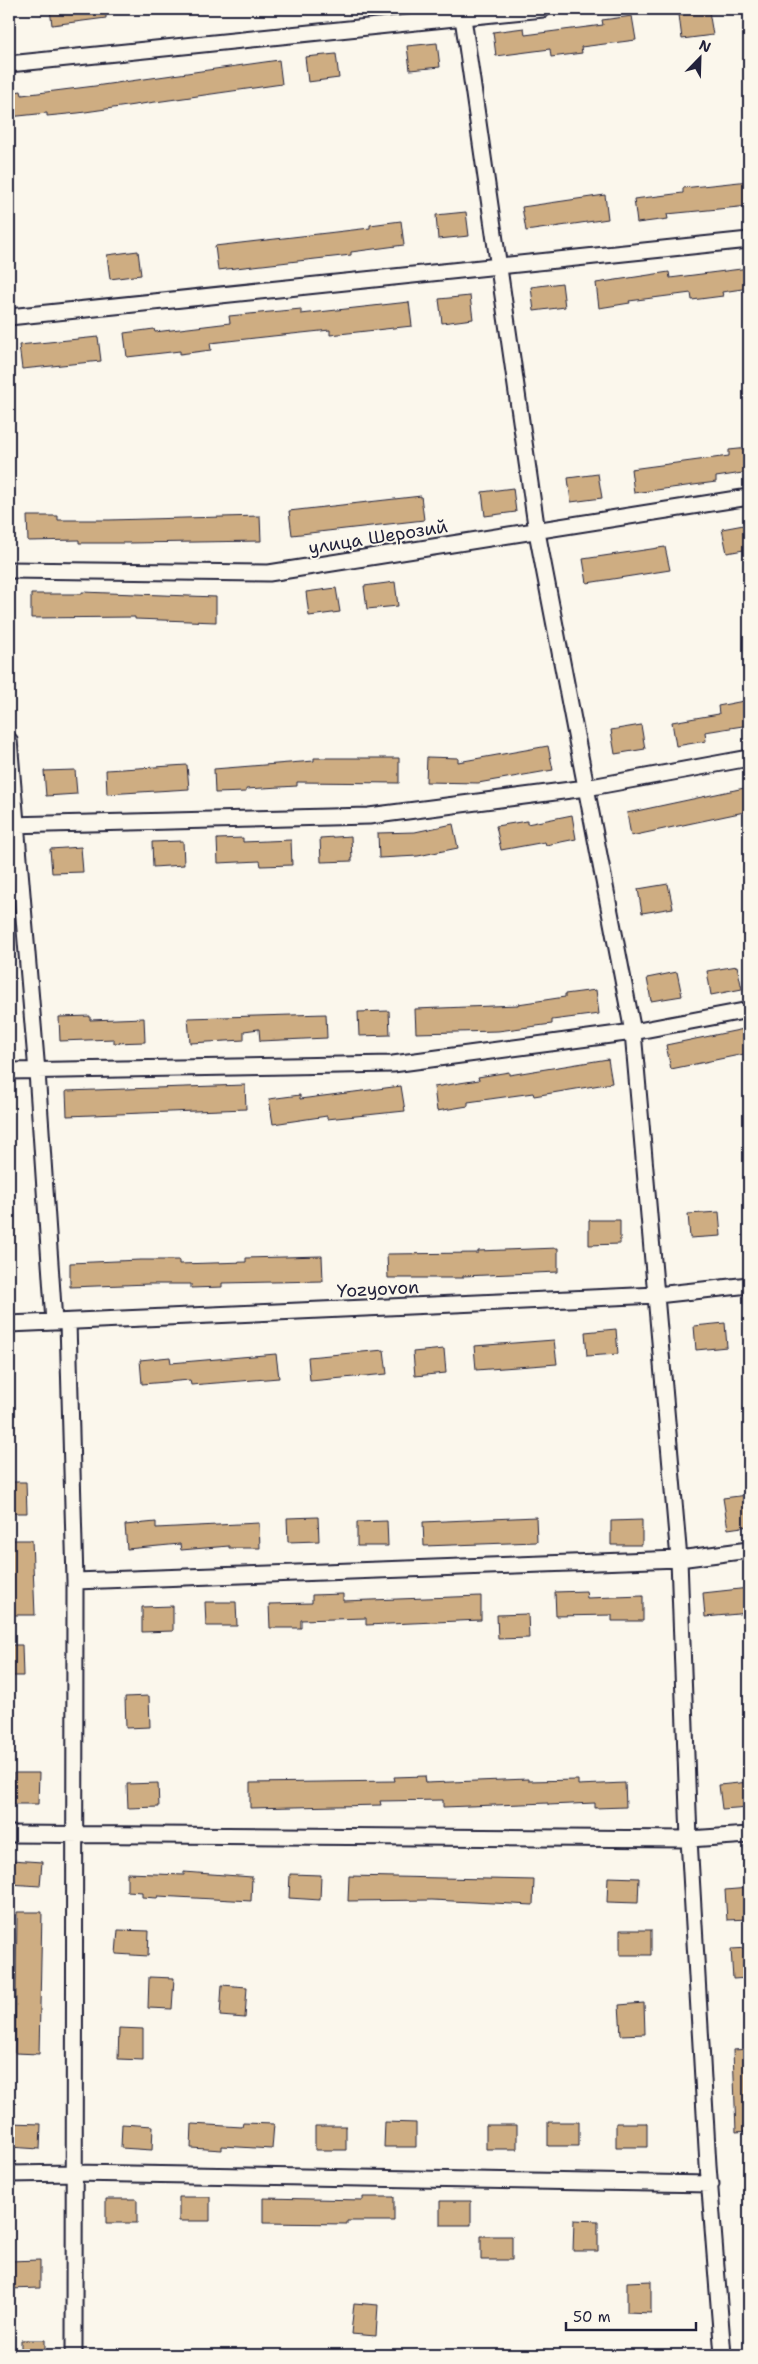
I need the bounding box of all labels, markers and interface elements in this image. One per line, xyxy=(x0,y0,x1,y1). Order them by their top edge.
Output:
north arrow xyxy=(676,32,726,82)
text: N xyxy=(696,36,714,56)
street label: улица Шерозий xyxy=(307,514,450,560)
street label: Yozyovon xyxy=(336,1275,420,1303)
scale bar xyxy=(566,2299,696,2331)
text: 50 m xyxy=(573,2307,611,2327)

